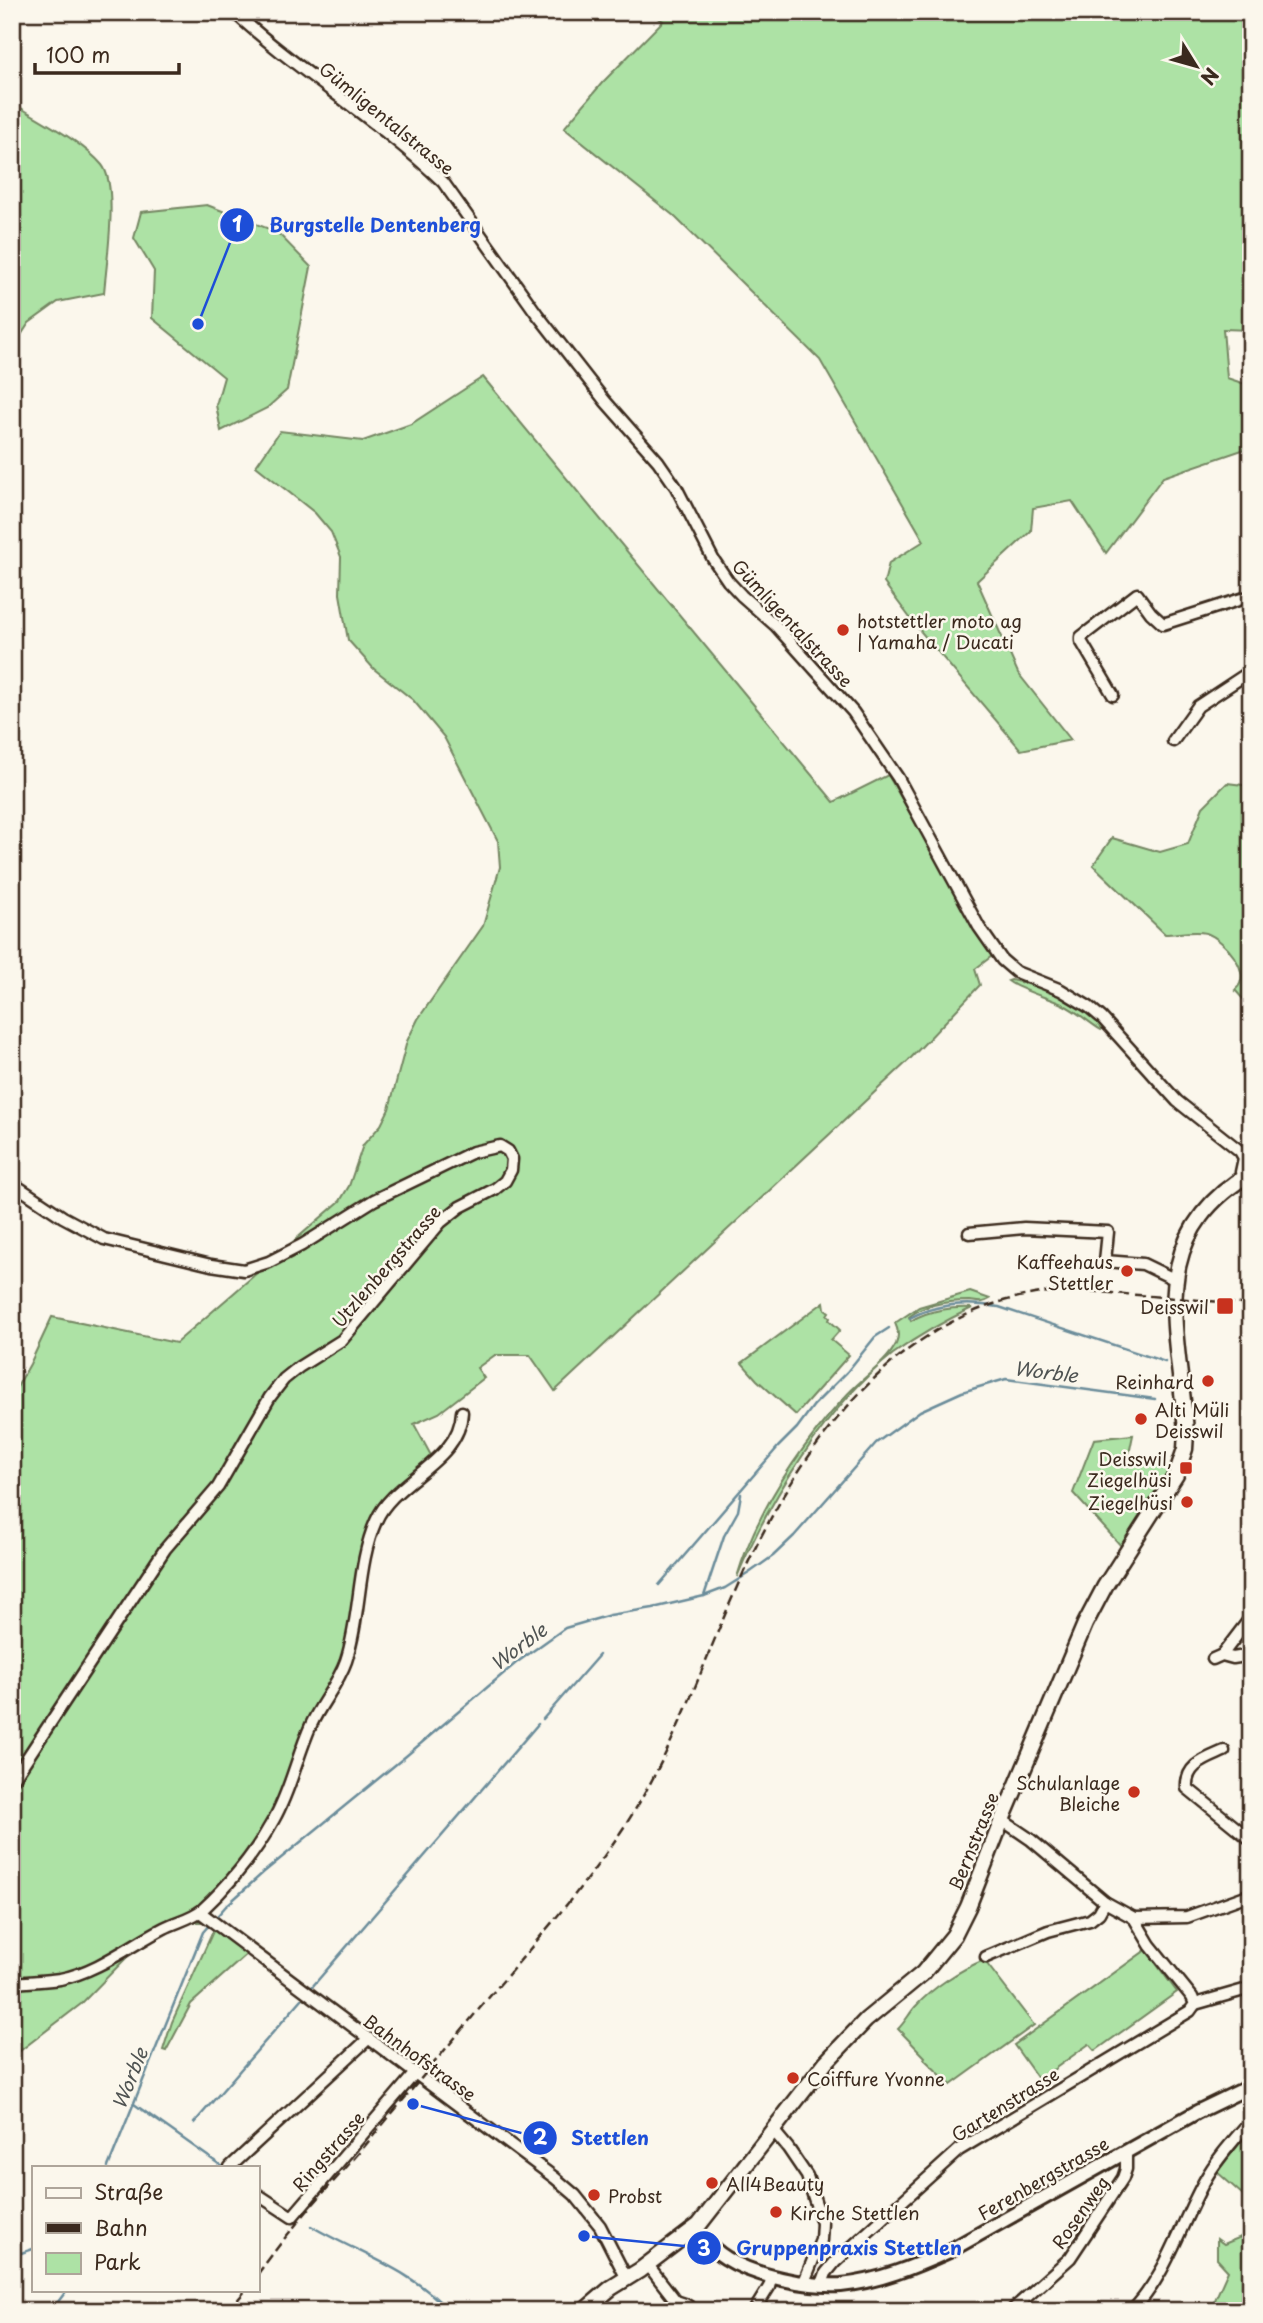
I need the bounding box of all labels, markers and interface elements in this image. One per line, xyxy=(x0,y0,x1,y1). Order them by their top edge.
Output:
scale bar xyxy=(35,32,178,76)
north arrow xyxy=(1162,32,1232,102)
text: 100 m xyxy=(46,38,110,70)
street label: Gümligentalstrasse xyxy=(314,55,460,181)
text: N xyxy=(1195,62,1226,91)
callout: Burgstelle Dentenberg xyxy=(219,205,495,245)
text: 1 xyxy=(232,207,242,239)
text: Burgstelle Dentenberg xyxy=(269,210,481,238)
street label: Gümligentalstrasse xyxy=(726,553,860,693)
place label: hotstettler moto ag | Yamaha / Ducati xyxy=(857,607,1022,655)
marker: hotstettler moto ag | Yamaha / Ducati xyxy=(835,622,851,638)
street label: Utzlenbergstrasse xyxy=(325,1199,447,1333)
place label: Kaffeehaus Stettler xyxy=(1016,1248,1114,1296)
marker: Kaffeehaus Stettler xyxy=(1119,1263,1135,1279)
place label: Deisswil xyxy=(1140,1293,1209,1320)
marker: Deisswil xyxy=(1215,1296,1235,1316)
water label: Worble xyxy=(1012,1353,1080,1389)
place label: Reinhard xyxy=(1115,1368,1194,1395)
marker: Reinhard xyxy=(1200,1373,1216,1389)
place label: Alti Müli Deisswil xyxy=(1155,1396,1229,1444)
marker: Alti Müli Deisswil xyxy=(1133,1411,1149,1427)
place label: Deisswil, Ziegelhüsi xyxy=(1087,1445,1172,1493)
marker: Deisswil, Ziegelhüsi xyxy=(1178,1460,1194,1476)
place label: Ziegelhüsi xyxy=(1088,1489,1173,1516)
marker: Ziegelhüsi xyxy=(1179,1494,1195,1510)
water label: Worble xyxy=(484,1615,553,1676)
place label: Schulanlage Bleiche xyxy=(1016,1769,1120,1817)
marker: Schulanlage Bleiche xyxy=(1126,1784,1142,1800)
street label: Bernstrasse xyxy=(941,1788,1005,1894)
street label: Bahnhofstrasse xyxy=(358,2007,482,2107)
water label: Worble xyxy=(104,2042,154,2113)
street label: Gartenstrasse xyxy=(946,2060,1064,2148)
place label: Coiffure Yvonne xyxy=(807,2065,945,2092)
marker: Coiffure Yvonne xyxy=(785,2070,801,2086)
street label: Ringstrasse xyxy=(285,2105,371,2197)
callout: Stettlen xyxy=(522,2118,663,2158)
text: 2 xyxy=(533,2120,548,2152)
text: Stettlen xyxy=(571,2123,649,2151)
street label: Ferenbergstrasse xyxy=(973,2130,1113,2226)
legend xyxy=(32,2166,259,2292)
place label: All4Beauty xyxy=(726,2170,824,2197)
street label: Rosenweg xyxy=(1045,2170,1115,2254)
text: Straße xyxy=(94,2175,163,2207)
marker: All4Beauty xyxy=(704,2175,720,2191)
place label: Probst xyxy=(608,2182,662,2209)
marker: Probst xyxy=(586,2187,602,2203)
place label: Kirche Stettlen xyxy=(790,2199,920,2226)
marker: Kirche Stettlen xyxy=(768,2204,784,2220)
text: Bahn xyxy=(94,2211,148,2243)
callout: Gruppenpraxis Stettlen xyxy=(686,2228,976,2268)
text: 3 xyxy=(697,2231,711,2263)
text: Gruppenpraxis Stettlen xyxy=(736,2233,962,2261)
text: Park xyxy=(94,2245,141,2277)

